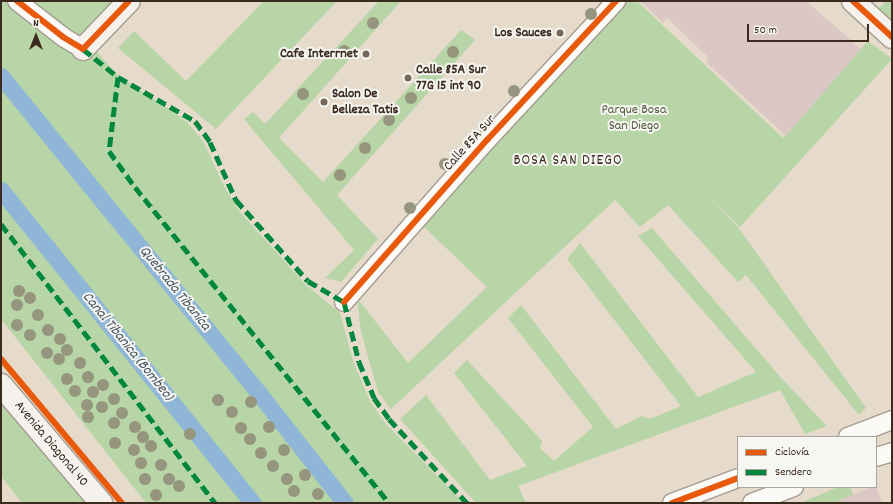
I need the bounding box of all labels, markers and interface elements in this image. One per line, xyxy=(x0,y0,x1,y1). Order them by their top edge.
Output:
north arrow xyxy=(16,16,56,56)
text: N xyxy=(33,16,39,32)
scale bar xyxy=(749,16,871,42)
text: 50 m xyxy=(754,22,777,39)
place label: Los Sauces xyxy=(494,25,552,41)
marker: Los Sauces xyxy=(555,28,565,38)
place label: Cafe Interrnet xyxy=(280,46,358,62)
marker: Cafe Interrnet xyxy=(361,49,371,59)
place label: Calle 85A Sur 77G 15 int 90 xyxy=(416,62,486,94)
marker: Calle 85A Sur 77G 15 int 90 xyxy=(403,73,413,83)
place label: Salon De Belleza Tatis xyxy=(332,86,398,118)
marker: Salon De Belleza Tatis xyxy=(319,97,329,107)
park label: Parque Bosa San Diego xyxy=(601,102,667,134)
street label: Calle 85A Sur xyxy=(440,111,500,175)
district label: BOSA SAN DIEGO xyxy=(514,153,622,171)
water label: Quebrada Tibaníca xyxy=(134,243,214,335)
water label: Canal Tibanica (Bombeo) xyxy=(77,289,177,405)
street label: Avenida Diagonal 40 xyxy=(10,398,92,490)
legend xyxy=(737,436,877,488)
text: Ciclovía xyxy=(775,444,809,461)
text: Sendero xyxy=(775,464,812,481)

